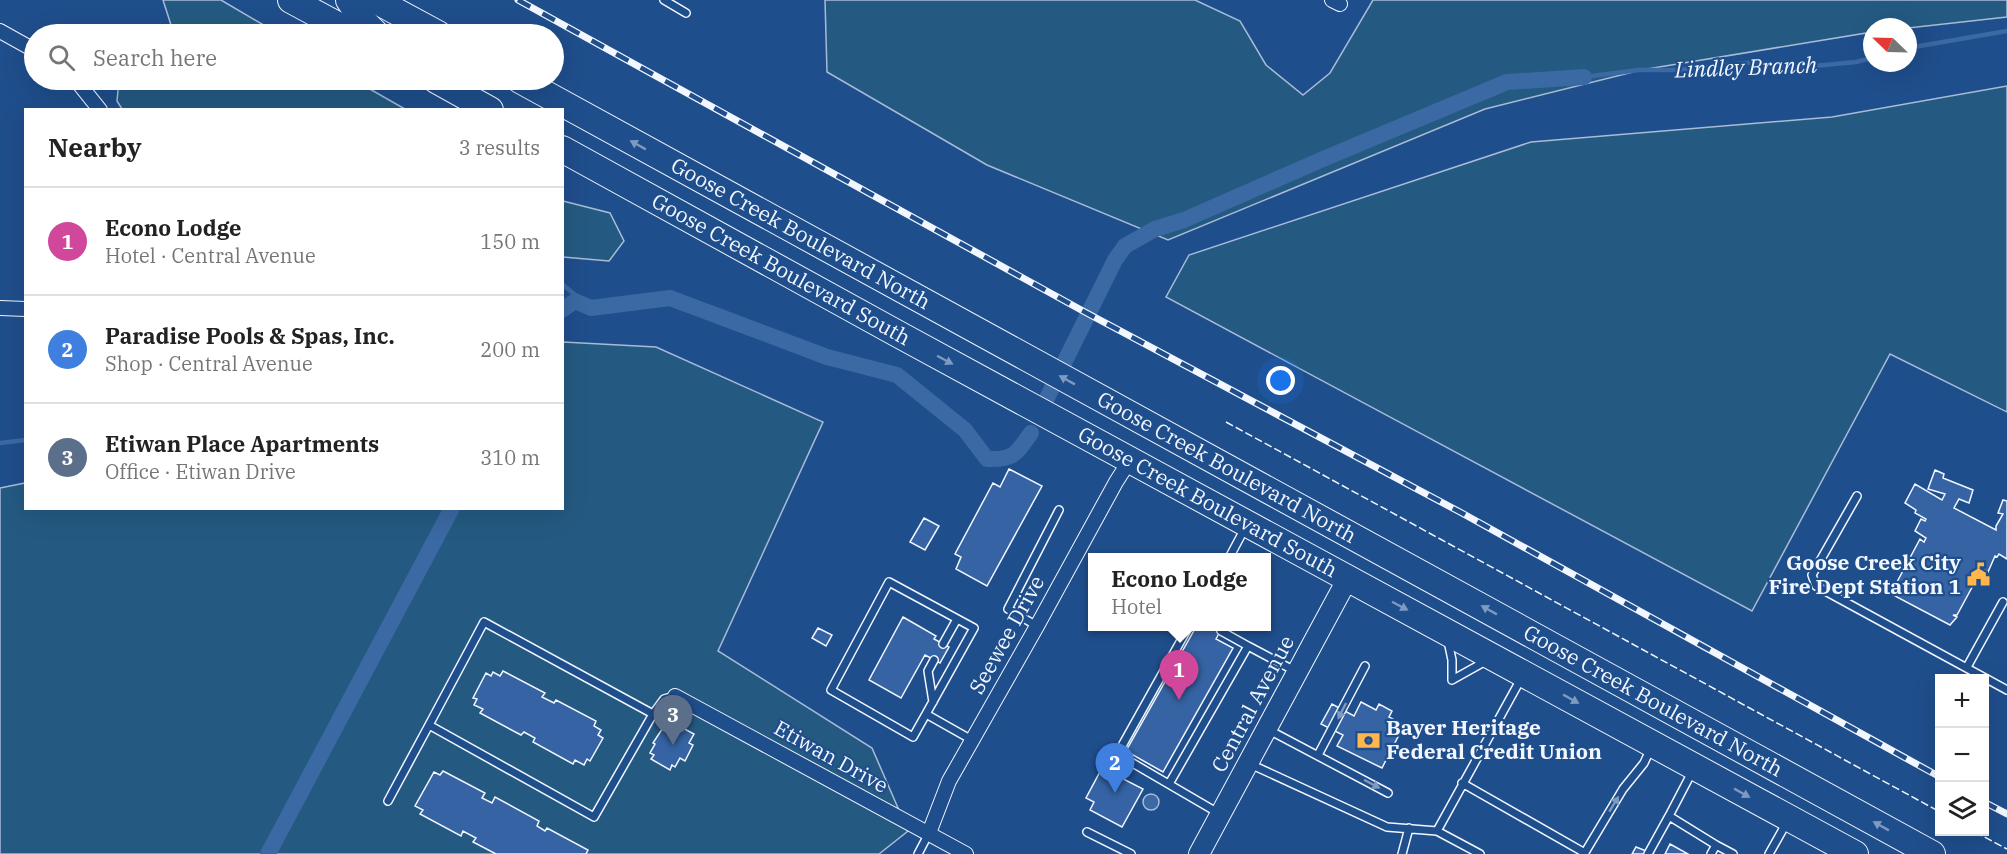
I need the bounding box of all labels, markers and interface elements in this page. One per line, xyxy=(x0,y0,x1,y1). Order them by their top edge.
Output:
north arrow xyxy=(1863,18,1917,72)
search box xyxy=(24,24,564,90)
icon: search xyxy=(45,41,78,74)
text: Search here xyxy=(93,43,217,72)
water label: Lindley Branch xyxy=(1673,50,1818,84)
text: Nearby xyxy=(48,130,142,164)
text: 3 results xyxy=(459,134,540,161)
one-way arrow xyxy=(630,140,647,150)
street label: Goose Creek Boulevard North xyxy=(666,151,936,315)
street label: Goose Creek Boulevard South xyxy=(647,186,916,351)
text: Econo Lodge xyxy=(105,213,242,242)
text: 1 xyxy=(62,228,74,255)
text: 150 m xyxy=(480,228,540,255)
text: Hotel · Central Avenue xyxy=(105,242,316,269)
text: Paradise Pools & Spas, Inc. xyxy=(105,321,395,350)
text: 2 xyxy=(62,336,74,363)
text: 200 m xyxy=(480,336,540,363)
text: Shop · Central Avenue xyxy=(105,350,313,377)
one-way arrow xyxy=(937,355,954,365)
your location xyxy=(1266,366,1295,395)
one-way arrow xyxy=(1058,375,1075,385)
street label: Goose Creek Boulevard North xyxy=(1093,384,1362,549)
street label: Goose Creek Boulevard South xyxy=(1073,420,1343,583)
text: Etiwan Place Apartments xyxy=(105,429,379,458)
text: 3 xyxy=(62,444,74,471)
text: 310 m xyxy=(480,444,540,471)
text: Office · Etiwan Drive xyxy=(105,458,296,485)
place label: Goose Creek City Fire Dept Station 1 xyxy=(1769,548,1961,600)
popup xyxy=(1088,553,1271,631)
public building icon: Goose Creek City Fire Dept Station 1 xyxy=(1966,562,1992,588)
text: Econo Lodge xyxy=(1111,564,1248,593)
street label: Seewee Drive xyxy=(962,570,1050,699)
text: Hotel xyxy=(1111,593,1162,620)
one-way arrow xyxy=(1391,601,1408,611)
one-way arrow xyxy=(1481,605,1498,615)
street label: Goose Creek Boulevard North xyxy=(1519,618,1788,783)
street label: Central Avenue xyxy=(1204,630,1300,777)
pin: 1 xyxy=(1160,650,1198,700)
map controls xyxy=(1935,674,1989,836)
button: + xyxy=(1935,674,1989,728)
one-way arrow xyxy=(1563,694,1580,704)
pin: 3 xyxy=(654,696,692,745)
one-way arrow xyxy=(1337,702,1346,719)
street label: Etiwan Drive xyxy=(769,713,894,799)
place label: Bayer Heritage Federal Credit Union xyxy=(1386,713,1602,765)
bank icon: Bayer Heritage Federal Credit Union xyxy=(1355,727,1381,753)
button: − xyxy=(1935,728,1989,782)
pin: 2 xyxy=(1096,744,1134,793)
one-way arrow xyxy=(1364,779,1381,789)
button: layers xyxy=(1935,782,1989,836)
one-way arrow xyxy=(1734,788,1751,798)
one-way arrow xyxy=(1609,796,1620,812)
one-way arrow xyxy=(1872,821,1889,831)

